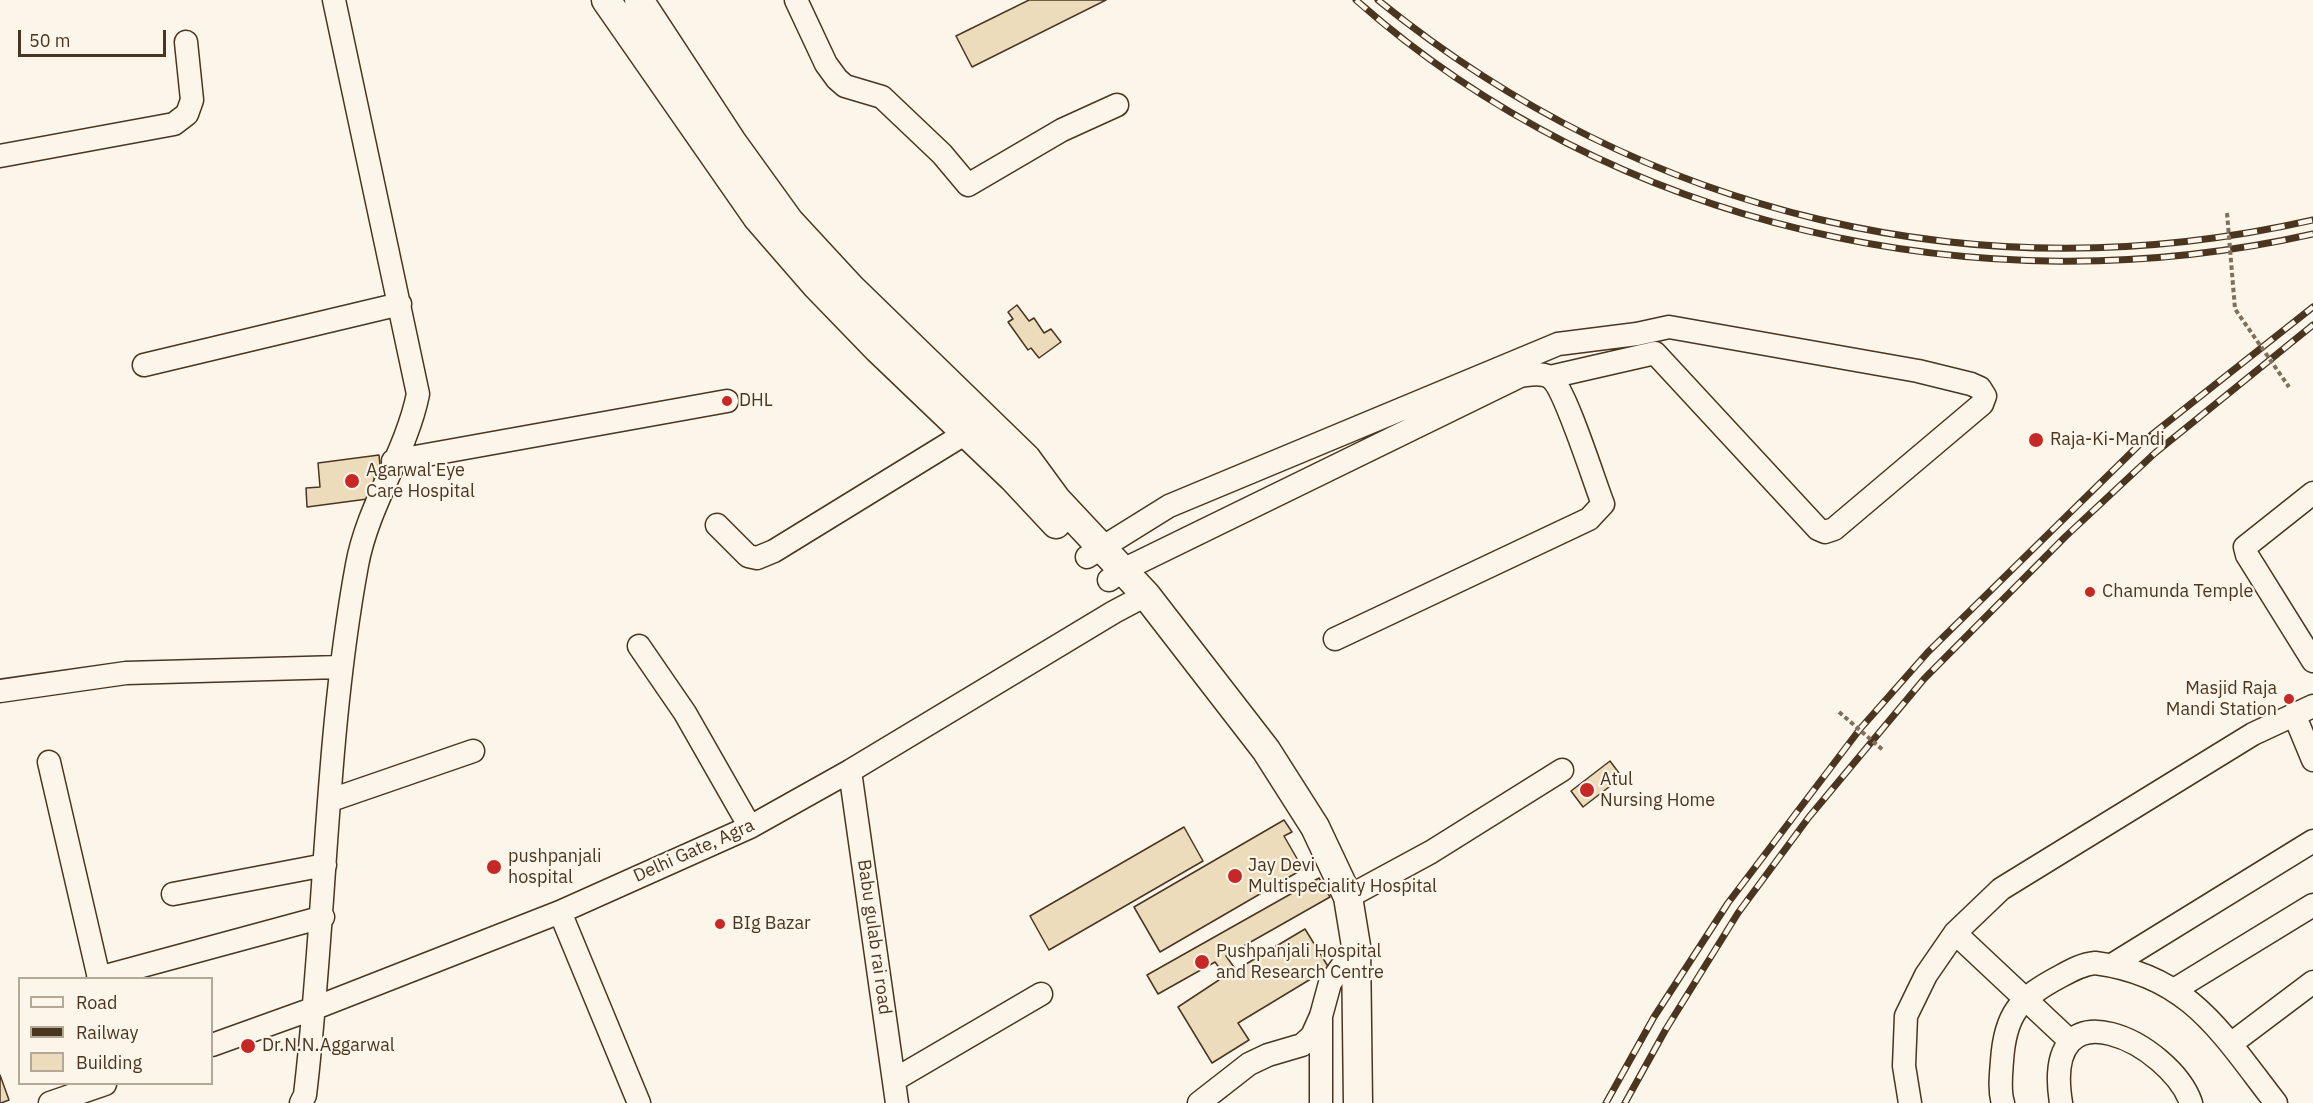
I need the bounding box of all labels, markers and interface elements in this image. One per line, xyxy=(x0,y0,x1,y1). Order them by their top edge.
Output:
scale bar xyxy=(21,18,170,56)
text: 50 m xyxy=(29,29,71,52)
place label: DHL xyxy=(739,390,773,412)
marker: DHL xyxy=(720,394,734,408)
place label: Raja-Ki-Mandi xyxy=(2050,429,2165,451)
marker: Raja-Ki-Mandi xyxy=(2027,431,2045,449)
place label: Agarwal Eye Care Hospital xyxy=(366,460,475,502)
marker: Agarwal Eye Care Hospital xyxy=(343,472,361,490)
place label: Chamunda Temple xyxy=(2102,581,2253,603)
marker: Chamunda Temple xyxy=(2083,585,2097,599)
place label: Masjid Raja Mandi Station xyxy=(2166,678,2277,720)
marker: Masjid Raja Mandi Station xyxy=(2282,692,2296,706)
place label: Atul Nursing Home xyxy=(1600,769,1715,812)
marker: Atul Nursing Home xyxy=(1578,781,1596,799)
street label: Delhi Gate, Agra xyxy=(630,815,758,887)
place label: pushpanjali hospital xyxy=(508,846,601,888)
place label: Jay Devi Multispeciality Hospital xyxy=(1248,855,1437,898)
marker: pushpanjali hospital xyxy=(485,858,503,876)
street label: Babu gulab rai road xyxy=(852,858,896,1016)
marker: Jay Devi Multispeciality Hospital xyxy=(1226,867,1244,885)
place label: BIg Bazar xyxy=(732,913,811,935)
marker: BIg Bazar xyxy=(713,917,727,931)
place label: Pushpanjali Hospital and Research Centre xyxy=(1216,941,1384,984)
marker: Pushpanjali Hospital and Research Centre xyxy=(1193,953,1211,971)
legend xyxy=(18,977,213,1085)
text: Road xyxy=(76,991,117,1014)
text: Railway xyxy=(76,1021,138,1044)
place label: Dr.N.N.Aggarwal xyxy=(262,1035,395,1057)
marker: Dr.N.N.Aggarwal xyxy=(239,1037,257,1055)
text: Building xyxy=(76,1051,142,1074)

